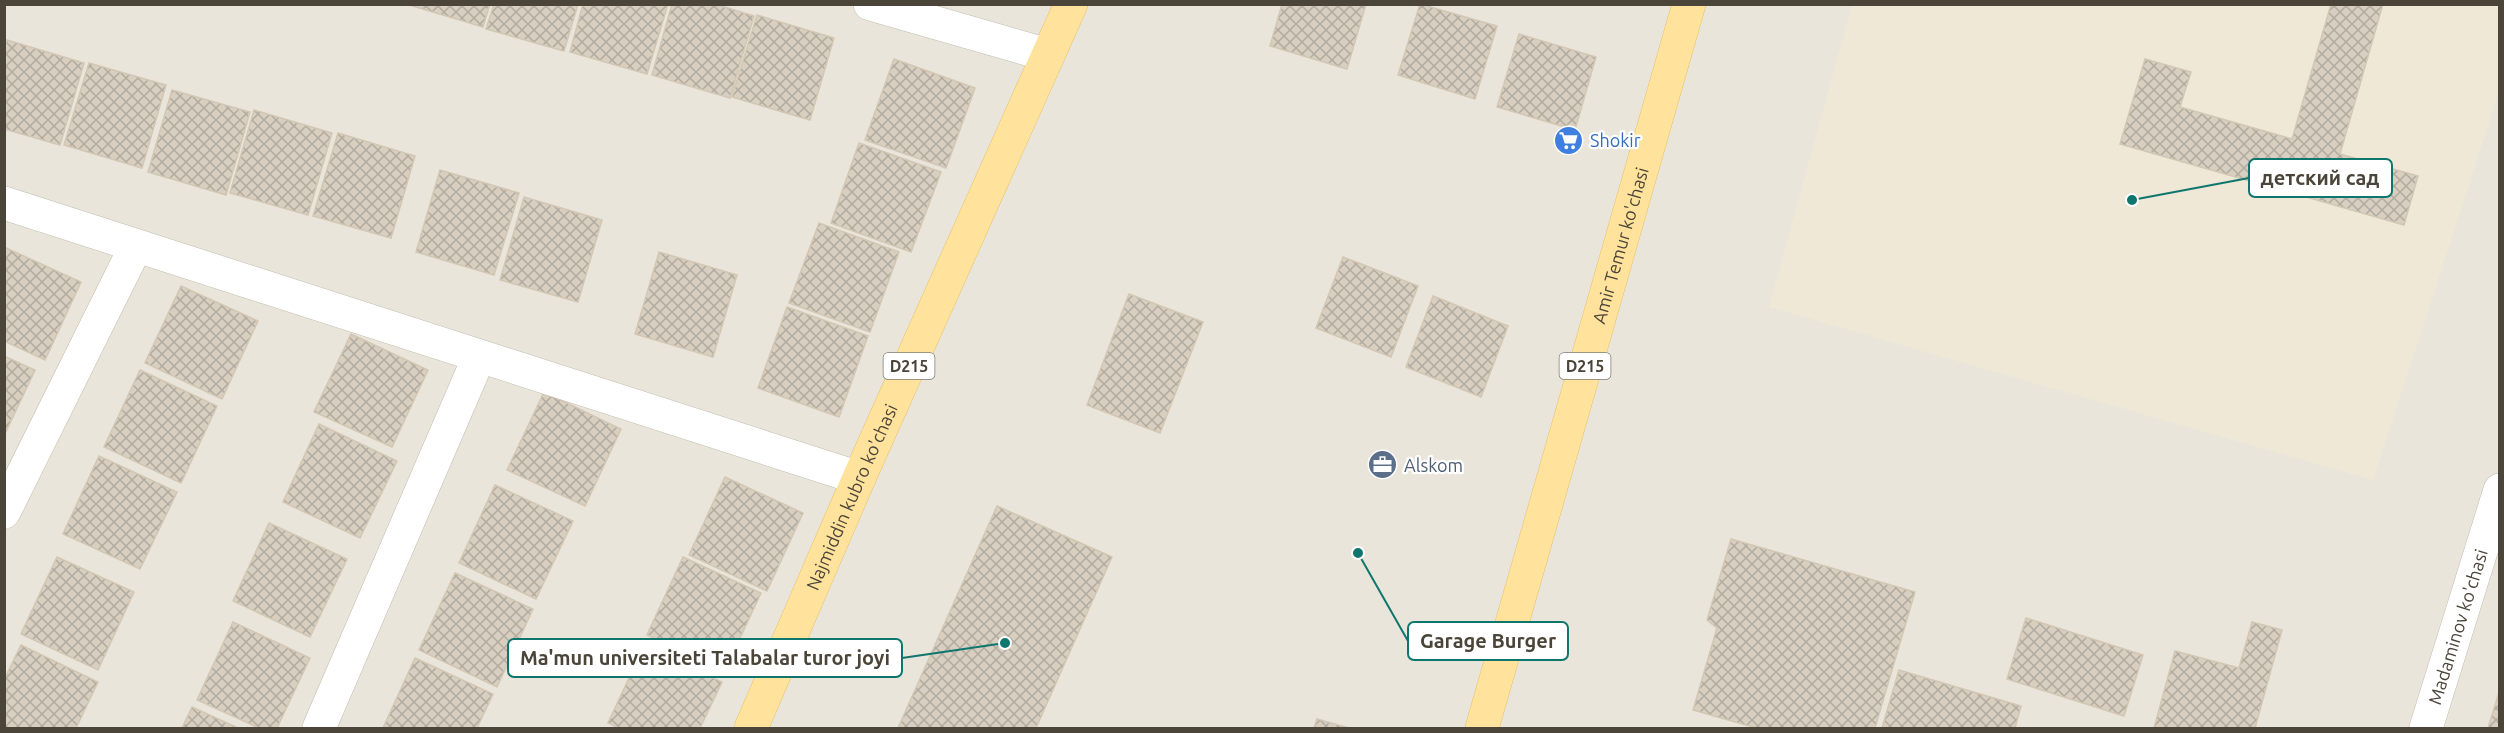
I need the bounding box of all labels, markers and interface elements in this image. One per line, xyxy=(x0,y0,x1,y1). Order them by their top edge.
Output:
supermarket icon: Shokir xyxy=(1553,124,1585,156)
place label: Shokir xyxy=(1590,130,1641,150)
callout: детский сад xyxy=(2249,159,2392,197)
street label: Amir Temur ko'chasi xyxy=(1588,165,1652,326)
text: детский сад xyxy=(2261,166,2379,189)
road number: D215 xyxy=(884,353,934,379)
road number: D215 xyxy=(1560,353,1610,379)
street label: Najmiddin kubro ko'chasi xyxy=(802,401,901,593)
office icon: Alskom xyxy=(1367,449,1399,481)
place label: Alskom xyxy=(1404,455,1463,475)
street label: Madaminov ko'chasi xyxy=(2424,547,2491,707)
callout: Garage Burger xyxy=(1408,622,1568,660)
text: Garage Burger xyxy=(1420,629,1557,652)
callout: Ma'mun universiteti Talabalar turor joyi xyxy=(508,639,902,677)
text: Ma'mun universiteti Talabalar turor joyi xyxy=(520,646,890,669)

